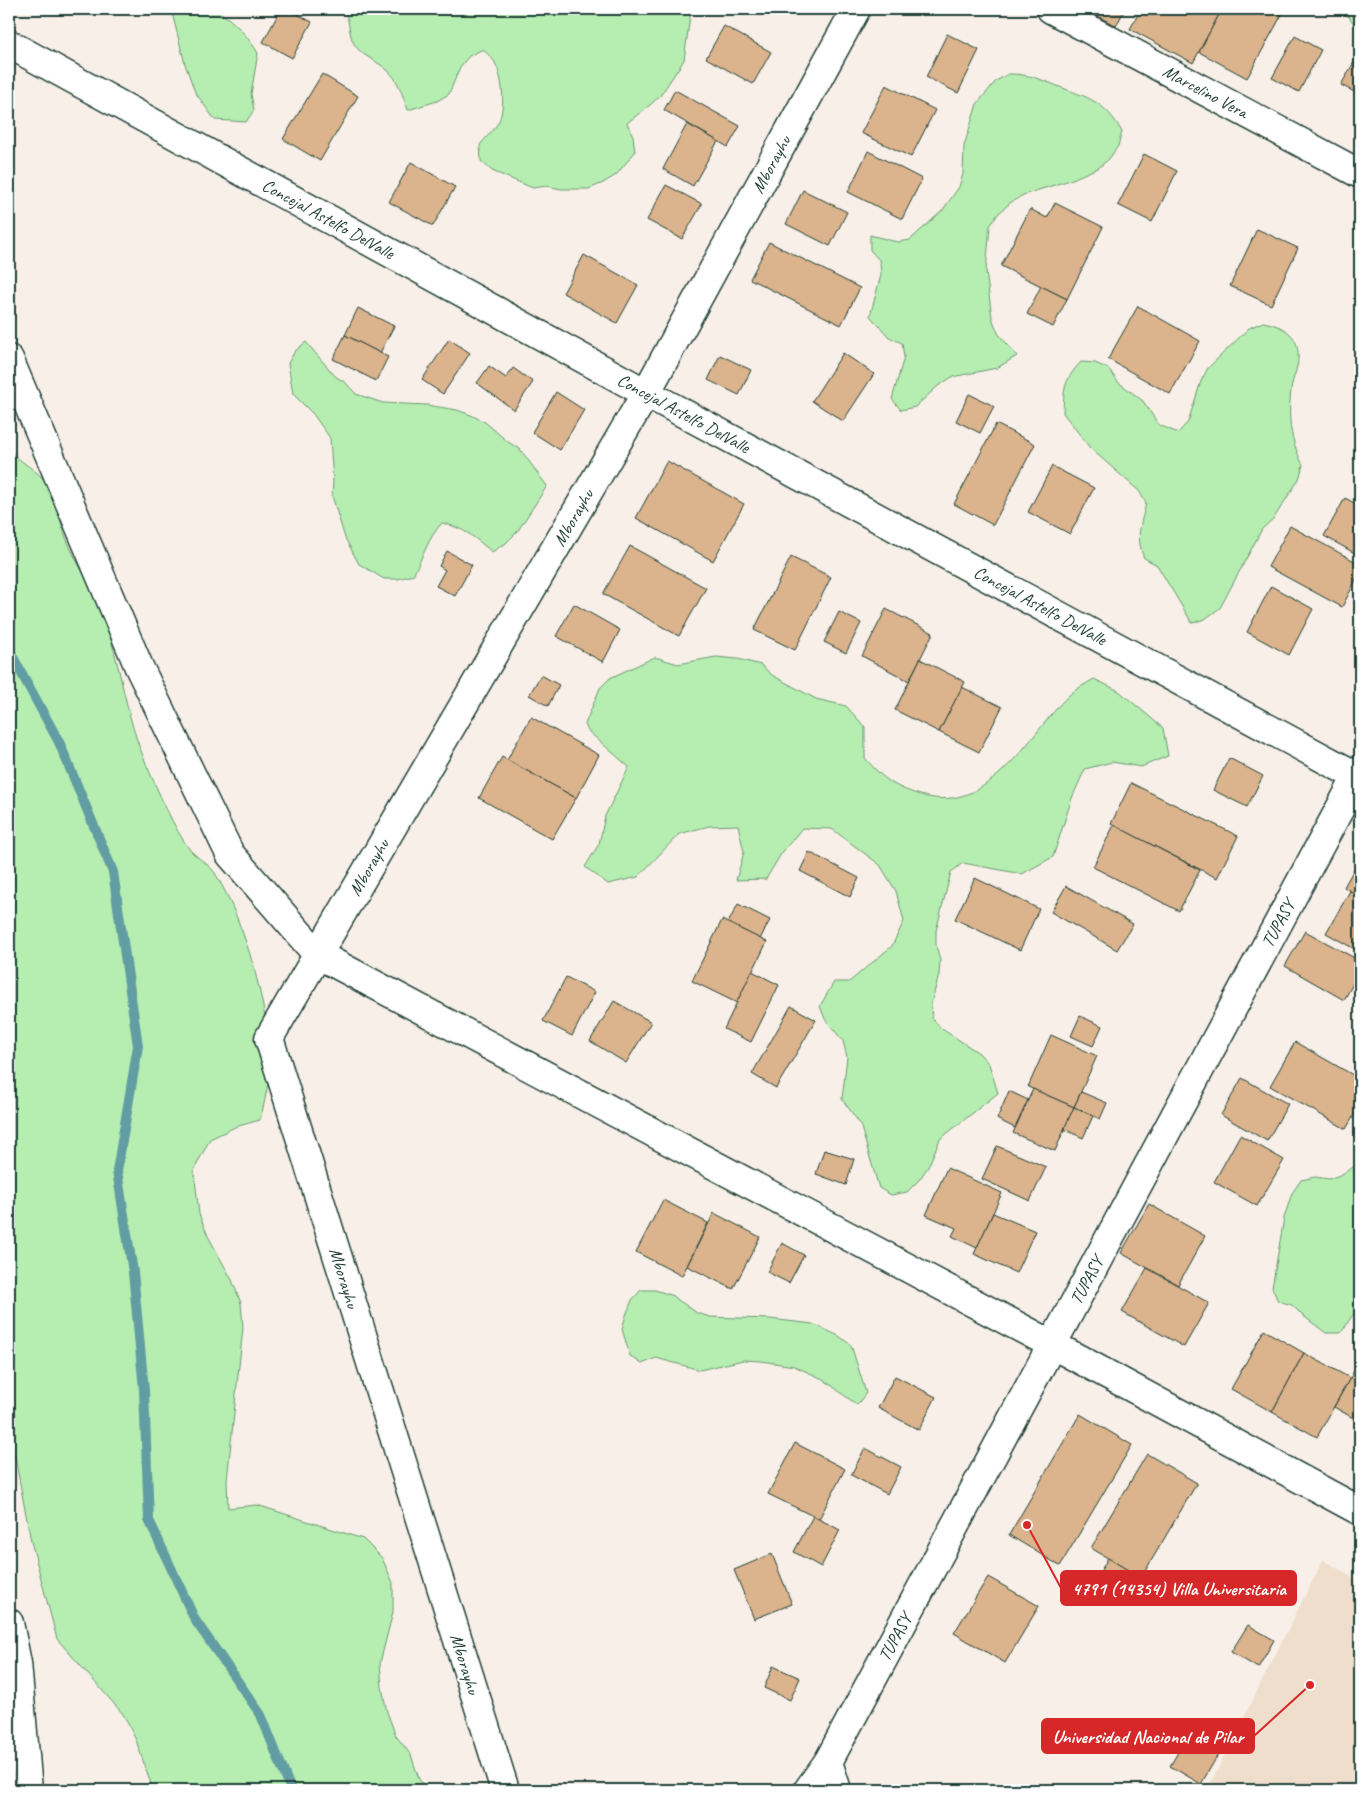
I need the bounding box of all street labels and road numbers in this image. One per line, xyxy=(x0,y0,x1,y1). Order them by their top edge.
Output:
street label: Marcelino Vera xyxy=(1159,60,1253,124)
street label: Mborayhu xyxy=(747,130,796,197)
street label: Concejal Astelfo DelValle xyxy=(258,174,399,264)
street label: Concejal Astelfo DelValle xyxy=(614,369,755,458)
street label: Mborayhu xyxy=(548,484,599,550)
street label: Concejal Astelfo DelValle xyxy=(970,561,1111,651)
street label: Mborayhu xyxy=(344,834,395,900)
street label: TUPASY xyxy=(1256,893,1302,951)
street label: Mborayhu xyxy=(324,1245,364,1312)
street label: TUPASY xyxy=(1065,1249,1110,1308)
street label: TUPASY xyxy=(873,1606,919,1665)
street label: Mborayhu xyxy=(445,1631,485,1698)

